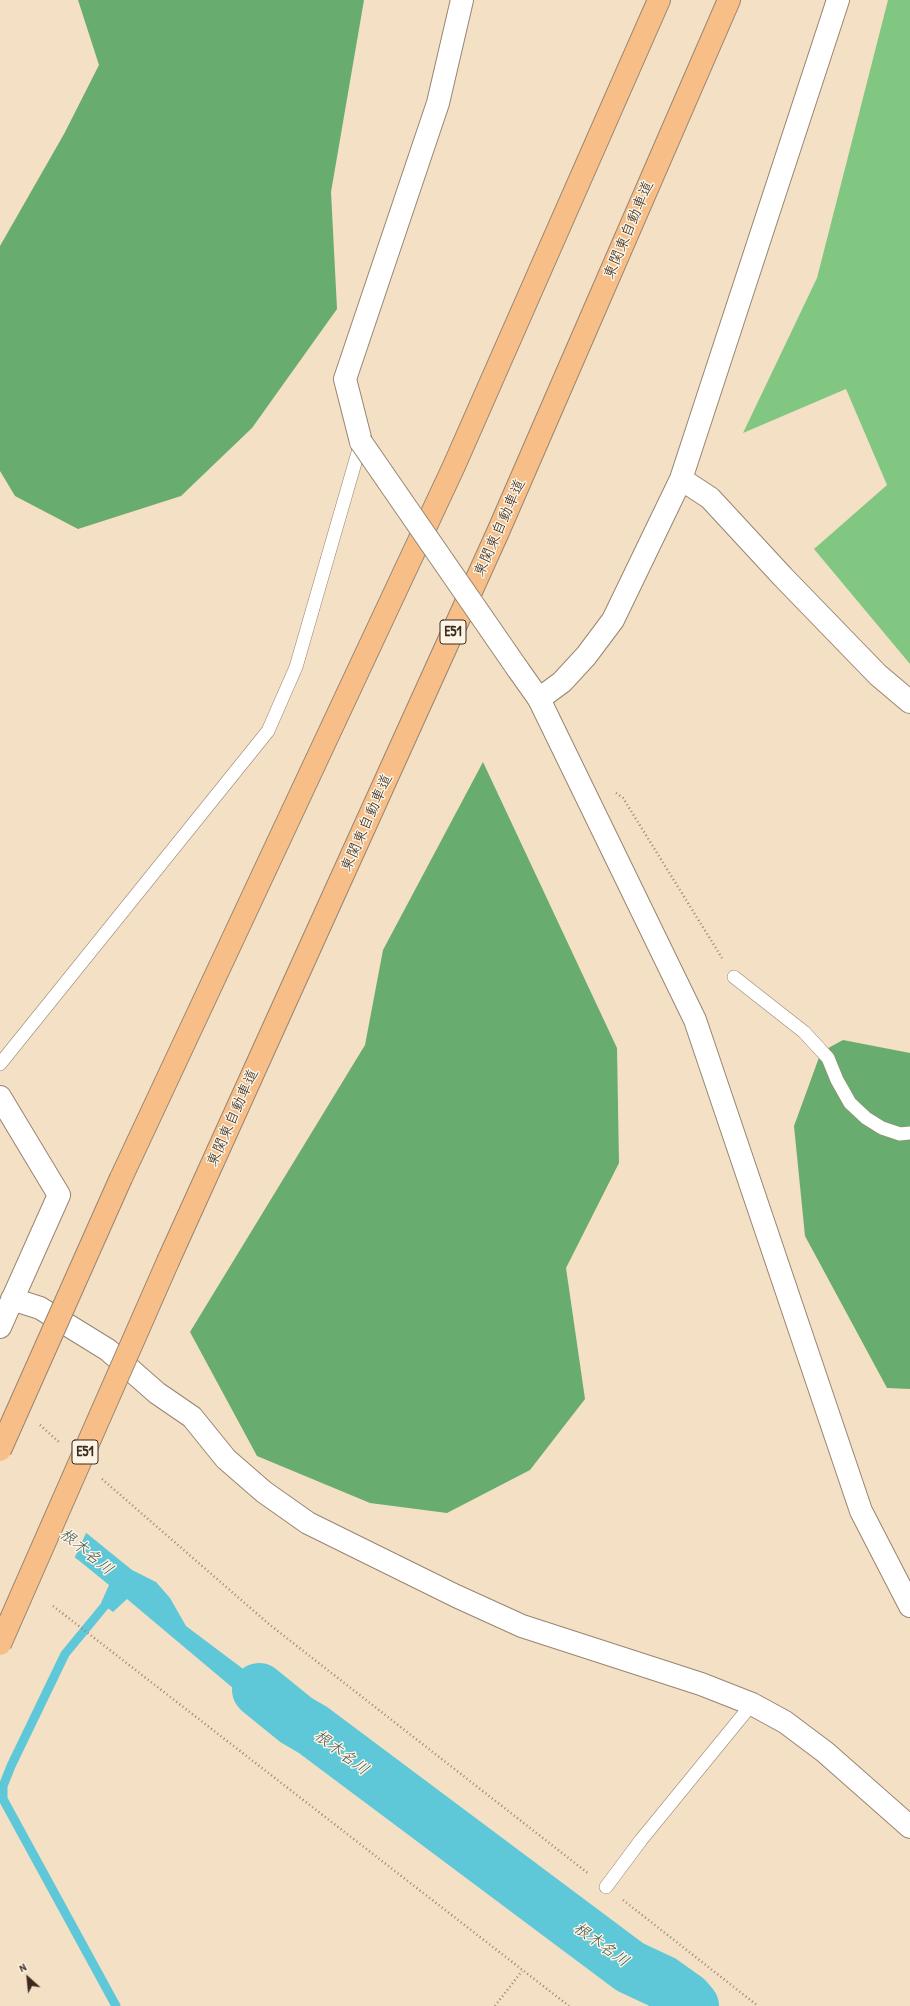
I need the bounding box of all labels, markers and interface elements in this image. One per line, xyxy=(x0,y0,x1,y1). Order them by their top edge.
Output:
street label: 東関東自動車道 xyxy=(600,178,658,282)
street label: 東関東自動車道 xyxy=(470,476,530,580)
road number: E51 xyxy=(440,620,466,644)
street label: 東関東自動車道 xyxy=(337,771,397,875)
street label: 東関東自動車道 xyxy=(203,1066,263,1170)
road number: E51 xyxy=(72,1440,98,1464)
water label: 根木名川 xyxy=(55,1524,117,1580)
water label: 根木名川 xyxy=(310,1726,372,1780)
water label: 根木名川 xyxy=(569,1918,633,1972)
north arrow xyxy=(8,1958,48,1998)
text: N xyxy=(17,1960,28,1975)

